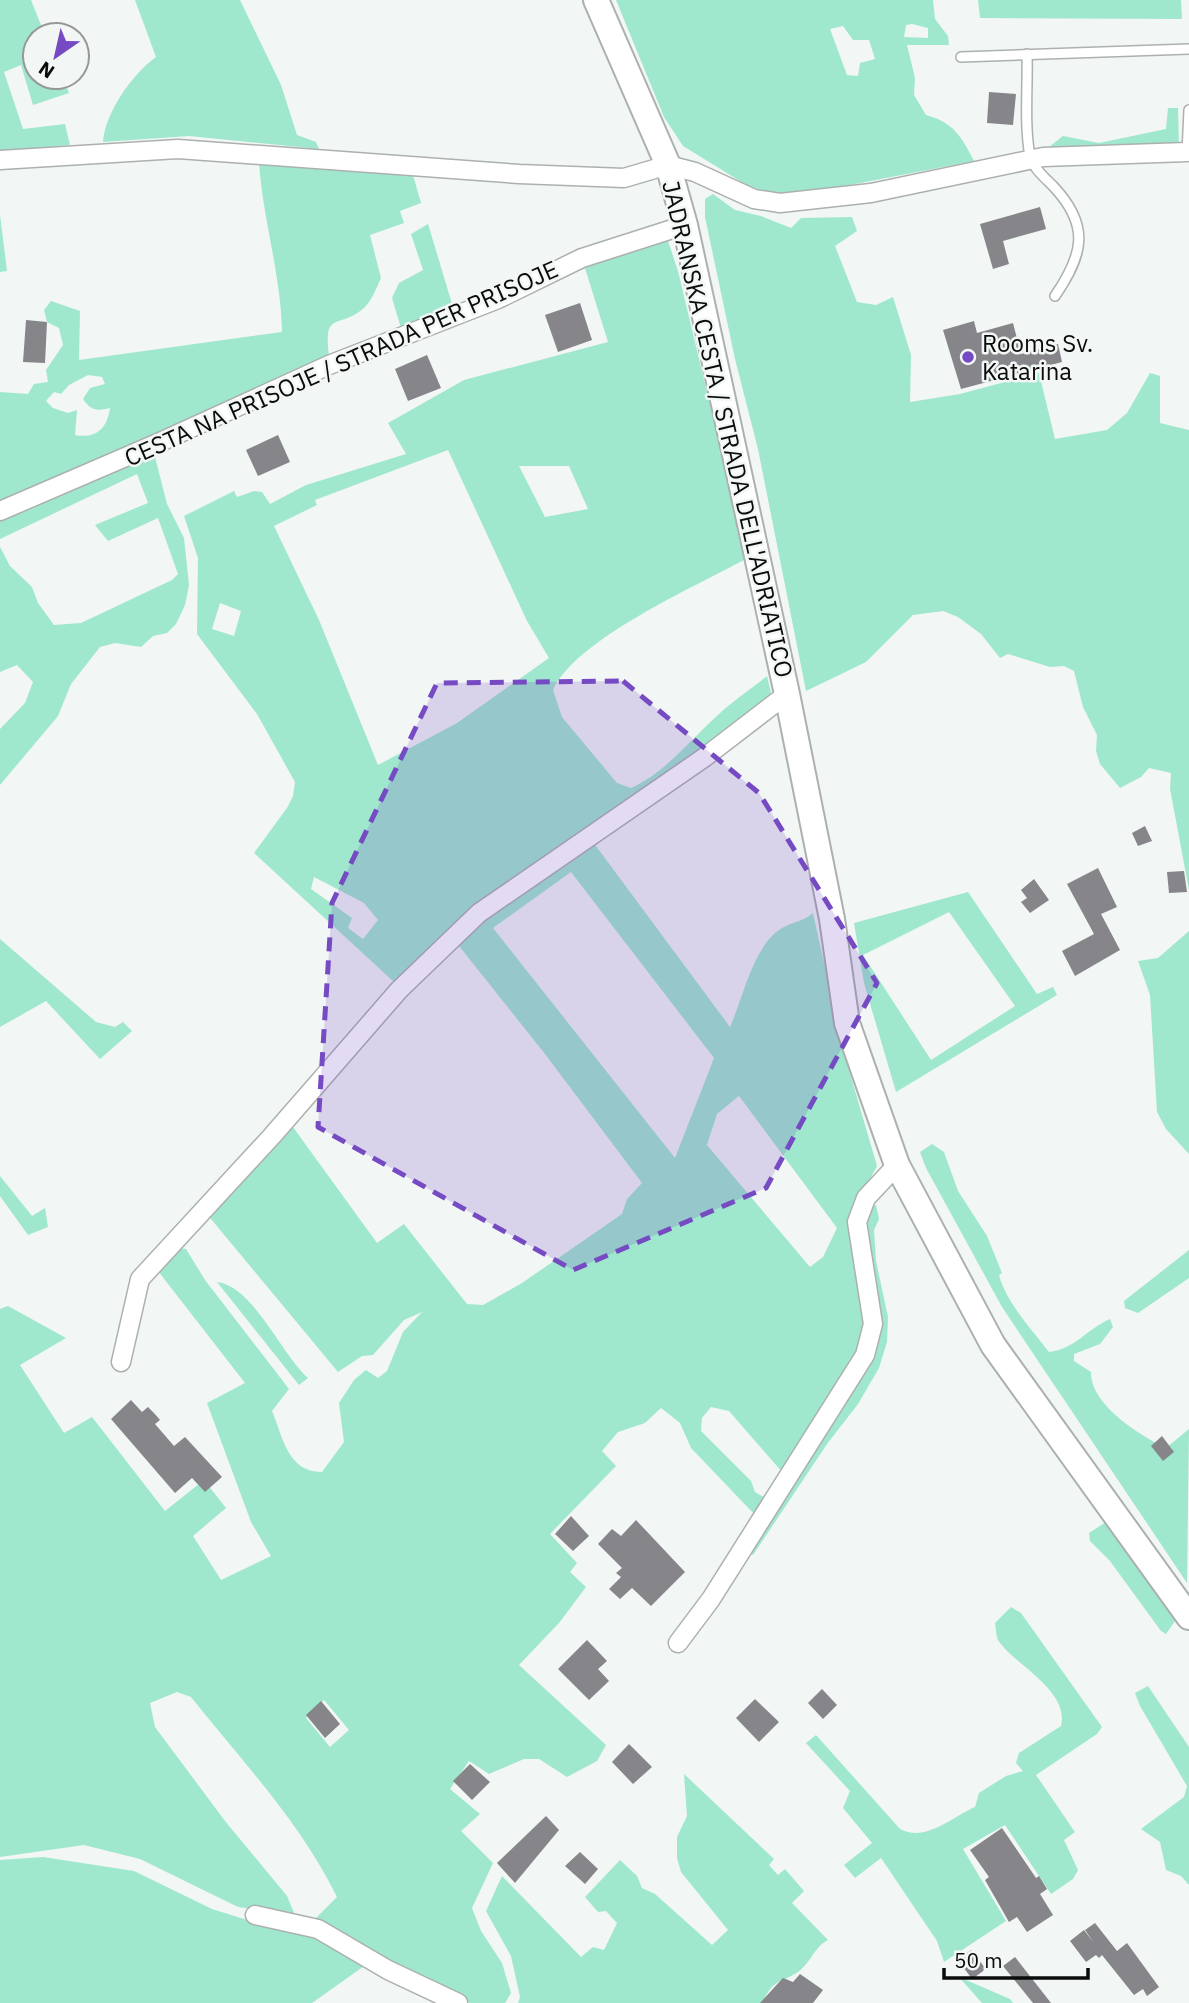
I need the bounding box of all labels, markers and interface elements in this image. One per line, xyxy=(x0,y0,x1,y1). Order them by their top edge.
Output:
north arrow xyxy=(21,21,91,91)
text: N xyxy=(34,56,59,84)
street label: JADRANSKA CESTA / STRADA DELL'ADRIATICO xyxy=(655,177,801,681)
street label: CESTA NA PRISOJE / STRADA PER PRISOJE xyxy=(119,252,563,474)
place label: Rooms Sv. Katarina xyxy=(982,327,1093,387)
marker: Rooms Sv. Katarina xyxy=(960,349,976,365)
scale bar xyxy=(944,1937,1088,1981)
text: 50 m xyxy=(954,1946,1003,1974)

